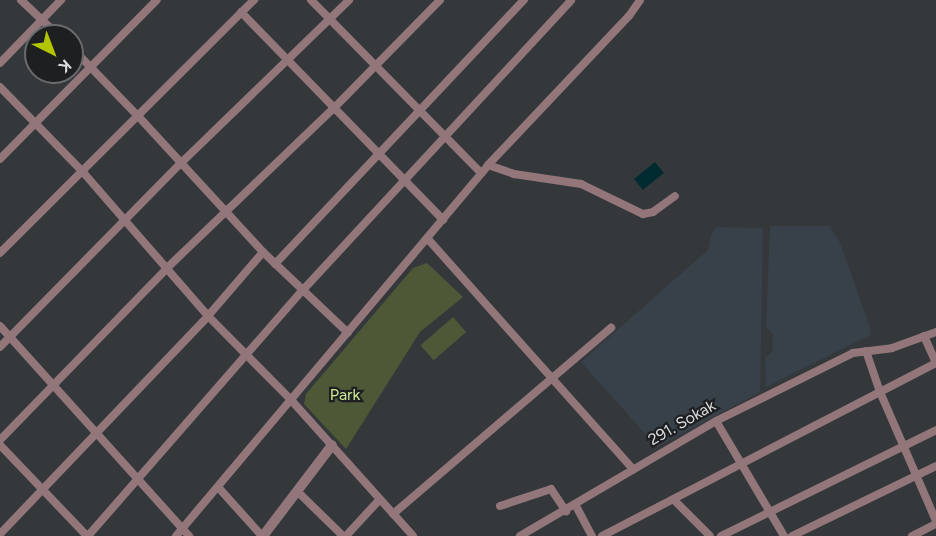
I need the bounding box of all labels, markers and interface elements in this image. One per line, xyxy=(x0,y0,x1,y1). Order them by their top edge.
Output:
north arrow xyxy=(24,24,84,84)
text: K xyxy=(55,56,75,77)
park label: Park xyxy=(330,385,360,405)
street label: 291. Sokak xyxy=(645,396,719,450)

